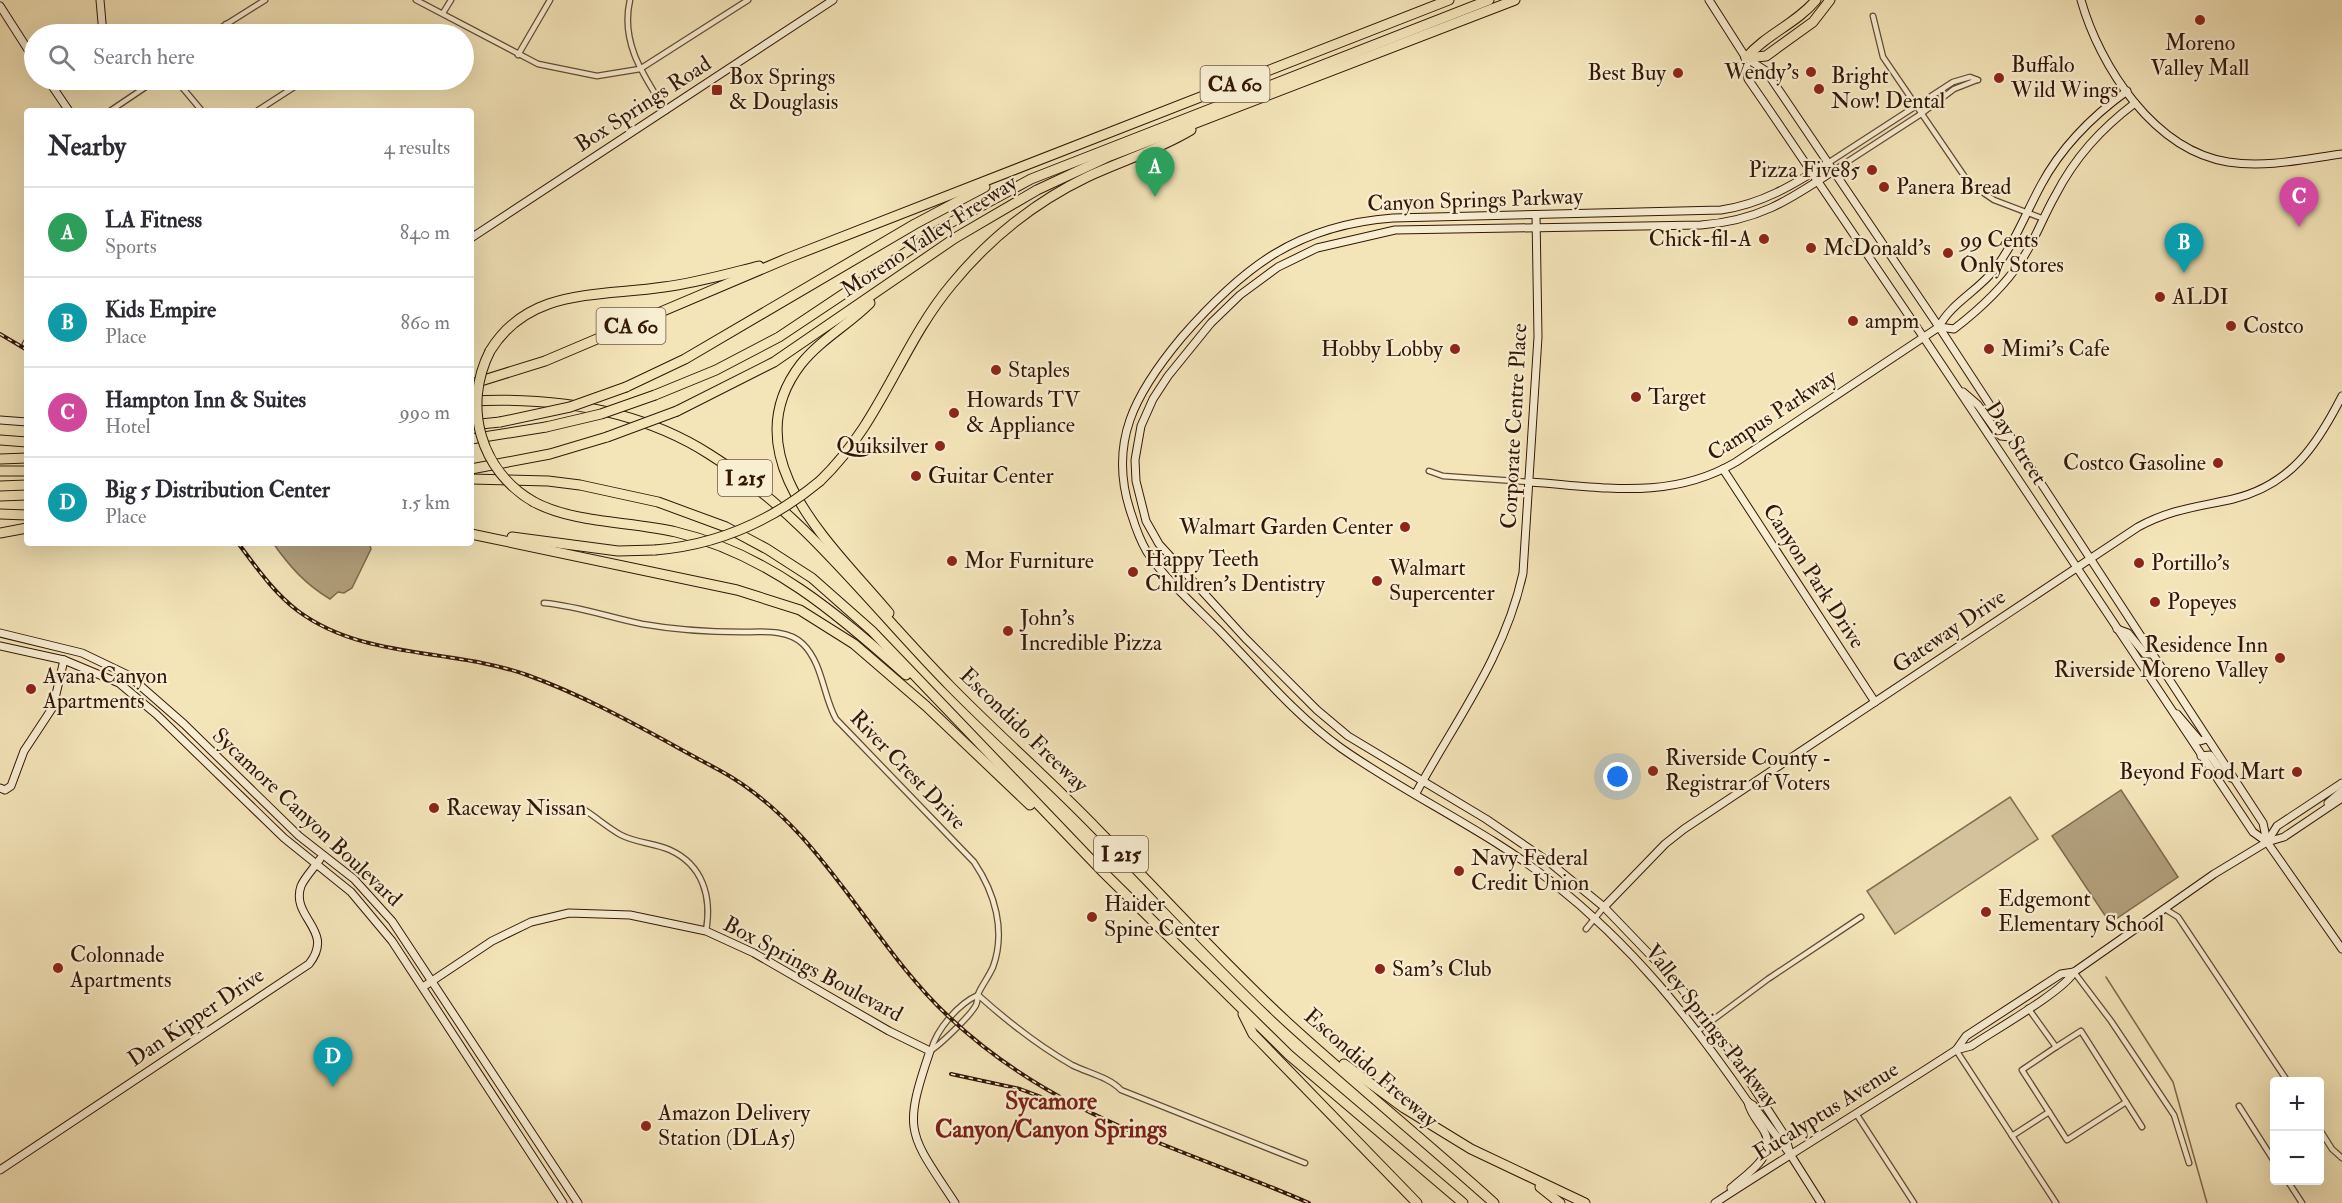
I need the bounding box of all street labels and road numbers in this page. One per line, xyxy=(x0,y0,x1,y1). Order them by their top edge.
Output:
street label: Box Springs Road xyxy=(570,49,717,159)
road number: CA 60 xyxy=(1200,66,1270,102)
street label: Moreno Valley Freeway xyxy=(836,168,1023,303)
street label: Canyon Springs Parkway xyxy=(1367,182,1584,219)
road number: CA 60 xyxy=(596,308,666,344)
street label: Corporate Centre Place xyxy=(1495,322,1534,530)
street label: Campus Parkway xyxy=(1702,363,1843,468)
street label: Day Street xyxy=(1979,396,2053,490)
road number: I 215 xyxy=(718,460,772,496)
street label: Canyon Park Drive xyxy=(1757,498,1871,654)
street label: Gateway Drive xyxy=(1887,583,2011,679)
street label: Escondido Freeway xyxy=(954,661,1095,799)
street label: River Crest Drive xyxy=(844,704,972,836)
street label: Sycamore Canyon Boulevard xyxy=(206,722,408,913)
road number: I 215 xyxy=(1094,836,1148,872)
street label: Box Springs Boulevard xyxy=(718,910,908,1029)
street label: Valley Springs Parkway xyxy=(1638,938,1785,1115)
street label: Dan Kipper Drive xyxy=(122,961,270,1074)
street label: Escondido Freeway xyxy=(1298,1002,1444,1134)
street label: Eucalyptus Avenue xyxy=(1748,1055,1904,1168)

